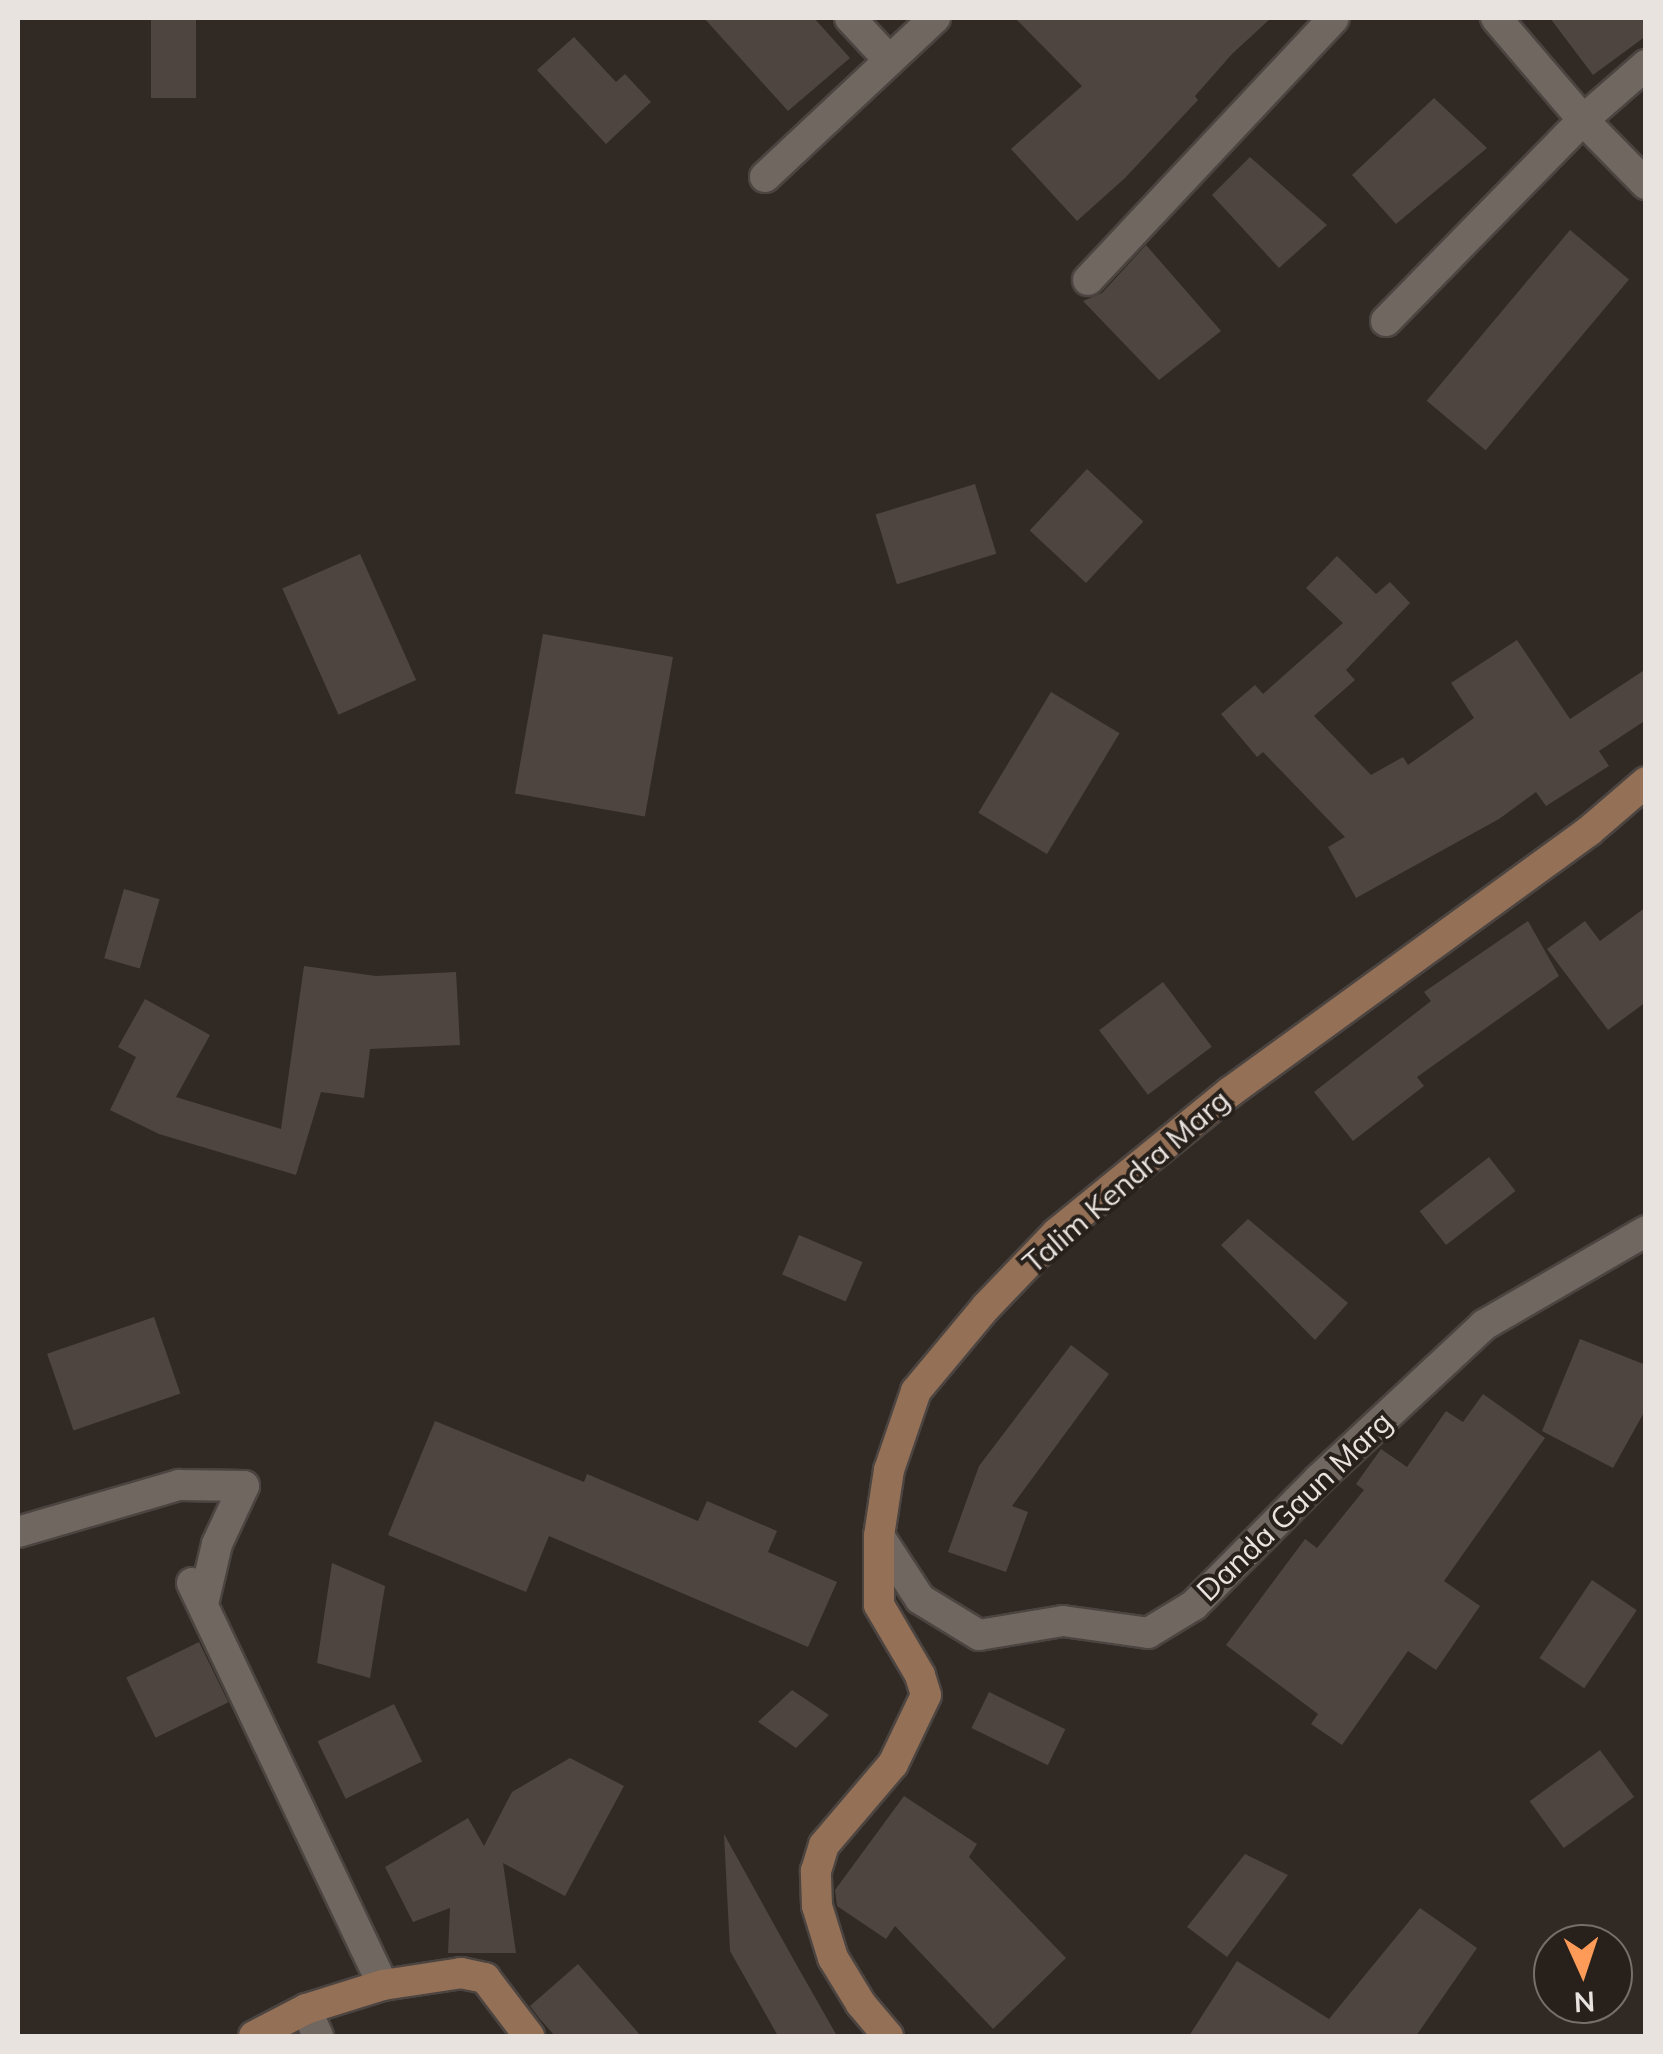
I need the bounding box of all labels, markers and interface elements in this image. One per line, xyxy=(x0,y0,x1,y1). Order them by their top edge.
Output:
street label: Talim Kendra Marg xyxy=(1015,1081,1237,1281)
street label: Danda Gaun Marg xyxy=(1189,1404,1399,1608)
north arrow xyxy=(1533,1924,1633,2024)
text: N xyxy=(1573,1984,1596,2020)

